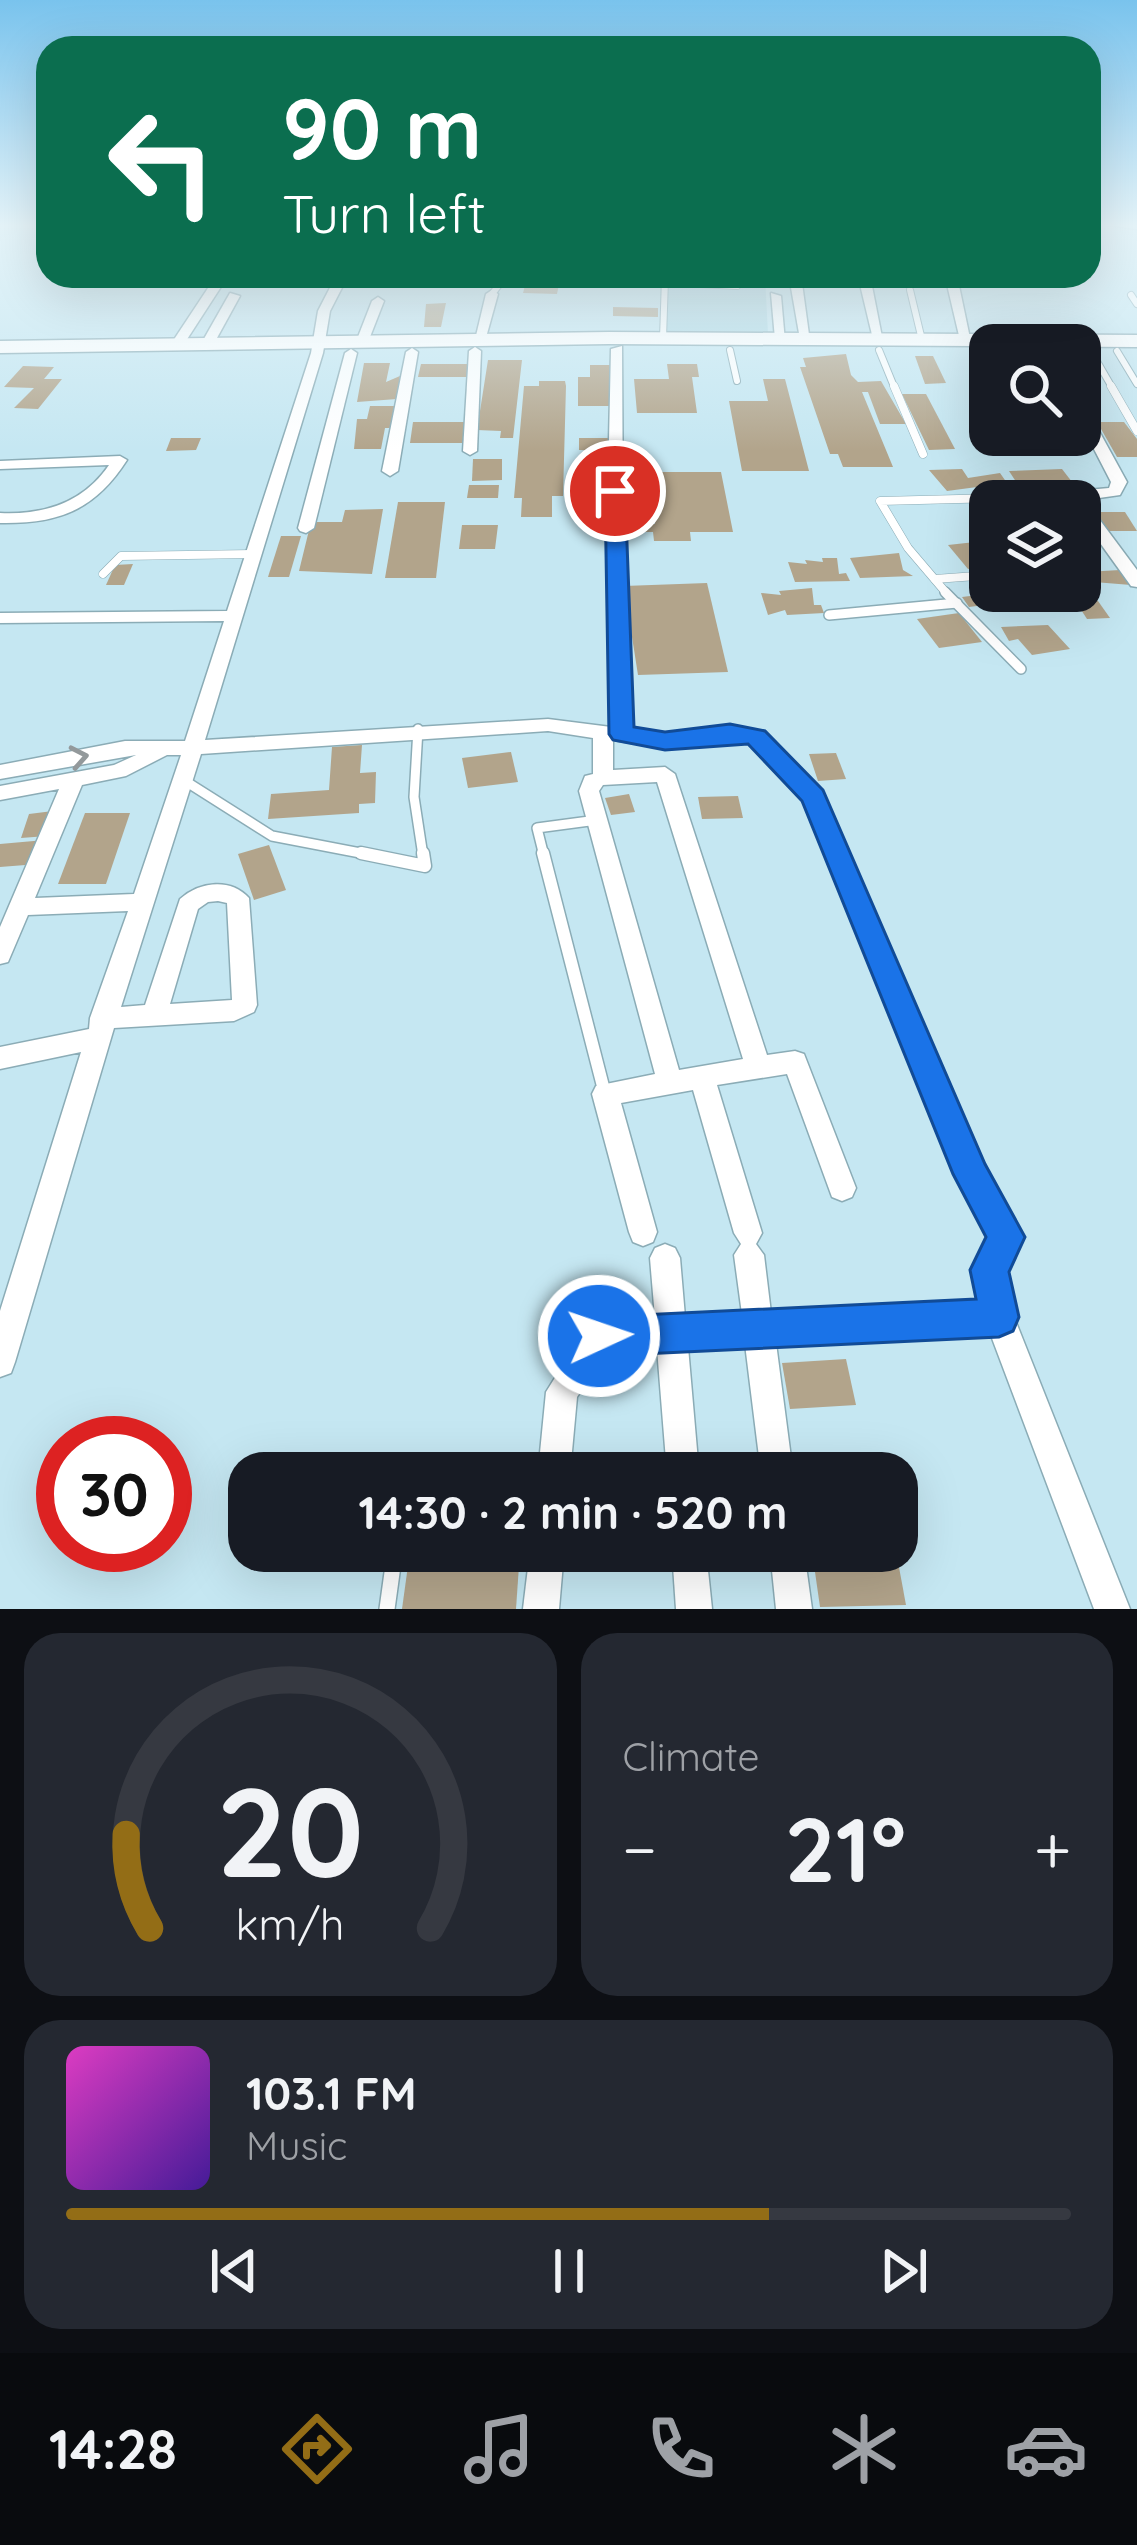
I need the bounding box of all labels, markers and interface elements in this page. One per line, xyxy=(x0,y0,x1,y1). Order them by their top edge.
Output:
text: 90 m xyxy=(282,75,482,180)
icon: left xyxy=(84,84,240,240)
text: Turn left xyxy=(282,179,486,247)
map controls xyxy=(969,324,1101,612)
button: search xyxy=(969,324,1101,456)
pin xyxy=(564,440,666,542)
icon: arrive xyxy=(582,458,648,524)
button: layers xyxy=(969,480,1101,612)
one-way arrow xyxy=(69,745,89,771)
position arrow xyxy=(536,1273,662,1399)
speed limit sign: 30 xyxy=(36,1416,192,1572)
text: 14:30 · 2 min · 520 m xyxy=(359,1484,787,1540)
text: Climate xyxy=(623,1732,760,1781)
text: 20 xyxy=(216,1752,364,1908)
text: 21° xyxy=(785,1792,906,1905)
text: − xyxy=(623,1807,657,1890)
text: + xyxy=(1034,1807,1071,1890)
text: km/h xyxy=(236,1896,345,1950)
text: 103.1 FM xyxy=(246,2065,417,2121)
text: Music xyxy=(246,2121,347,2170)
icon: previous xyxy=(201,2238,267,2304)
icon: pause xyxy=(536,2238,602,2304)
icon: next xyxy=(871,2238,937,2304)
icon: directions xyxy=(275,2407,359,2491)
icon: music xyxy=(457,2407,541,2491)
icon: phone xyxy=(639,2407,723,2491)
icon: climate xyxy=(822,2407,906,2491)
icon: car xyxy=(1004,2407,1088,2491)
text: 14:28 xyxy=(49,2415,177,2483)

